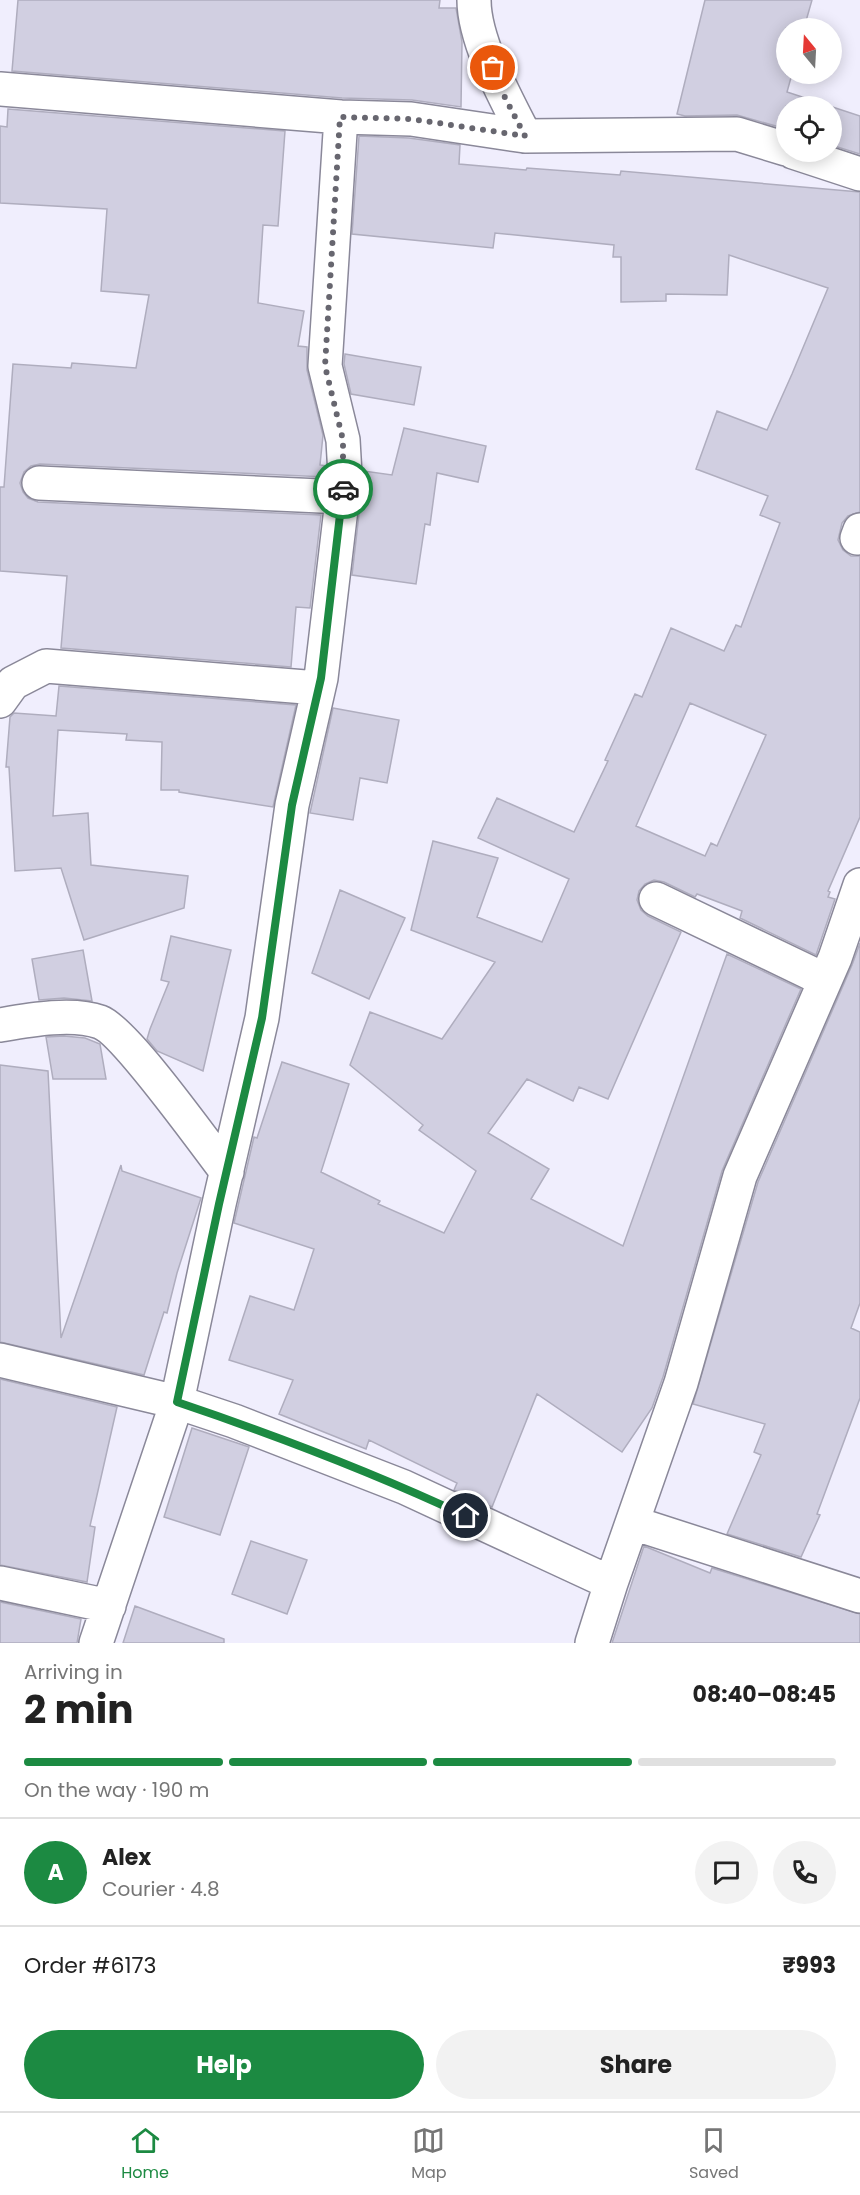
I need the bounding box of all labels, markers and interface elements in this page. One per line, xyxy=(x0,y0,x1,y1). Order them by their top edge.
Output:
north arrow xyxy=(776,18,842,84)
map controls xyxy=(776,18,842,162)
pin xyxy=(467,42,518,93)
icon: bag xyxy=(476,51,509,84)
button: locate xyxy=(776,96,842,162)
courier xyxy=(313,459,373,519)
icon: car xyxy=(327,473,360,506)
pin xyxy=(440,1490,491,1541)
icon: home xyxy=(449,1499,482,1532)
text: Arriving in xyxy=(24,1658,123,1686)
text: 08:40–08:45 xyxy=(693,1679,836,1710)
text: 2 min xyxy=(24,1682,134,1737)
text: On the way · 190 m xyxy=(24,1776,209,1804)
button: chat xyxy=(695,1841,758,1904)
button: phone xyxy=(773,1841,836,1904)
text: Alex xyxy=(102,1842,151,1873)
text: A xyxy=(47,1857,64,1888)
text: Courier · 4.8 xyxy=(102,1875,220,1903)
text: Order #6173 xyxy=(24,1950,157,1981)
text: ₹993 xyxy=(782,1950,836,1981)
button: Help xyxy=(24,2030,424,2099)
button: Share xyxy=(436,2030,836,2099)
tab: Home xyxy=(121,2124,169,2185)
tab: Map xyxy=(411,2124,447,2185)
tab: Saved xyxy=(689,2124,739,2185)

